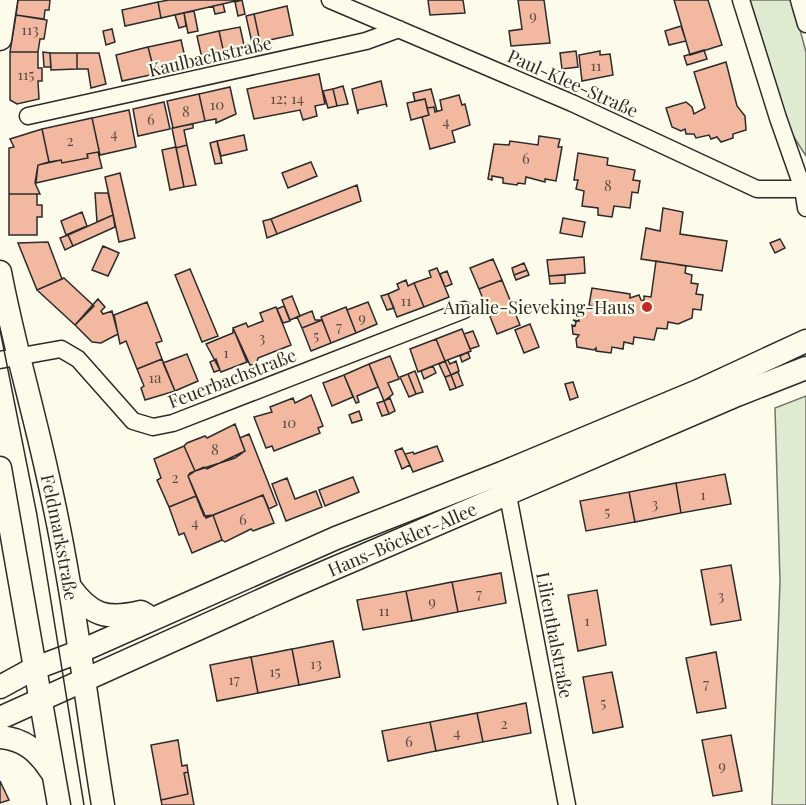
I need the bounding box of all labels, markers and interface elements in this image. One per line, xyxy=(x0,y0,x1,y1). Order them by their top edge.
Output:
house number: 9 xyxy=(529,5,537,25)
house number: 113 xyxy=(21,19,39,39)
street label: Kaulbachstraße xyxy=(146,30,274,82)
street label: Paul-Klee-Straße xyxy=(504,43,642,123)
house number: 11 xyxy=(590,55,602,75)
house number: 115 xyxy=(17,64,35,84)
house number: 12; 14 xyxy=(270,88,304,108)
house number: 10 xyxy=(210,94,224,114)
house number: 8 xyxy=(182,101,190,121)
house number: 6 xyxy=(147,109,155,129)
house number: 4 xyxy=(442,111,450,131)
house number: 4 xyxy=(110,123,118,143)
house number: 2 xyxy=(66,130,74,150)
house number: 6 xyxy=(522,148,530,168)
house number: 8 xyxy=(604,175,612,195)
house number: 11 xyxy=(400,290,412,310)
place label: Amalie-Sieveking-Haus xyxy=(442,295,635,319)
marker: Amalie-Sieveking-Haus xyxy=(640,300,654,314)
house number: 9 xyxy=(358,307,366,327)
house number: 7 xyxy=(336,316,342,336)
house number: 5 xyxy=(313,325,319,345)
house number: 3 xyxy=(259,327,266,347)
house number: 1 xyxy=(223,342,229,362)
street label: Feuerbachstraße xyxy=(164,343,300,413)
house number: 1a xyxy=(148,367,162,387)
house number: 10 xyxy=(282,412,296,432)
house number: 8 xyxy=(211,439,219,459)
house number: 2 xyxy=(171,467,179,487)
street label: Feldmarkstraße xyxy=(36,472,84,602)
house number: 1 xyxy=(700,484,706,504)
house number: 3 xyxy=(652,493,659,513)
street label: Hans-Böckler-Allee xyxy=(324,497,480,582)
house number: 5 xyxy=(604,501,610,521)
house number: 6 xyxy=(239,509,247,529)
house number: 4 xyxy=(191,512,199,532)
street label: Lilienthalstraße xyxy=(531,570,579,700)
house number: 7 xyxy=(476,583,482,603)
house number: 3 xyxy=(718,585,725,605)
house number: 9 xyxy=(428,591,436,611)
house number: 11 xyxy=(378,600,390,620)
house number: 1 xyxy=(584,610,590,630)
house number: 13 xyxy=(310,653,322,673)
house number: 15 xyxy=(269,661,281,681)
house number: 17 xyxy=(228,669,240,689)
house number: 7 xyxy=(703,673,709,693)
house number: 5 xyxy=(600,692,606,712)
house number: 2 xyxy=(500,713,508,733)
house number: 4 xyxy=(453,722,461,742)
house number: 6 xyxy=(405,731,413,751)
house number: 9 xyxy=(718,755,726,775)

